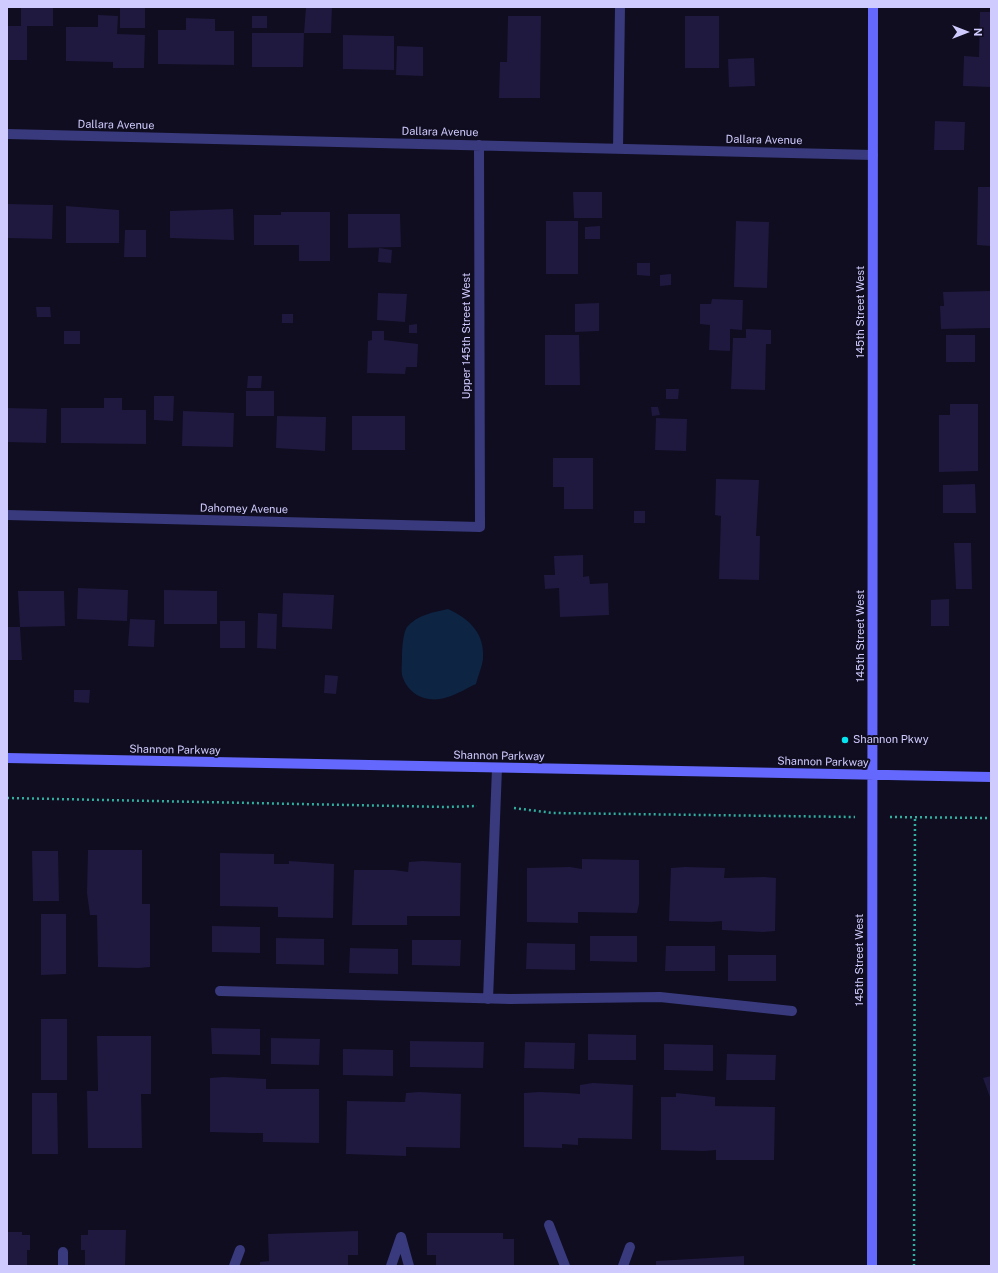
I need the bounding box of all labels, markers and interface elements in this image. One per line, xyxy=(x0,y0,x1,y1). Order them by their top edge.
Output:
north arrow xyxy=(946,12,986,52)
text: N xyxy=(972,28,984,36)
street label: Dallara Avenue xyxy=(77,118,155,132)
street label: Dallara Avenue xyxy=(401,125,479,139)
street label: Dallara Avenue xyxy=(725,133,803,147)
street label: 145th Street West xyxy=(854,266,868,358)
street label: Upper 145th Street West xyxy=(460,273,474,399)
street label: Dahomey Avenue xyxy=(200,502,288,516)
street label: 145th Street West xyxy=(854,590,868,682)
place label: Shannon Pkwy xyxy=(853,733,929,747)
marker: Shannon Pkwy xyxy=(840,735,850,745)
street label: Shannon Parkway xyxy=(129,743,221,757)
street label: Shannon Parkway xyxy=(453,749,545,763)
street label: Shannon Parkway xyxy=(777,755,869,769)
street label: 145th Street West xyxy=(853,914,867,1006)

